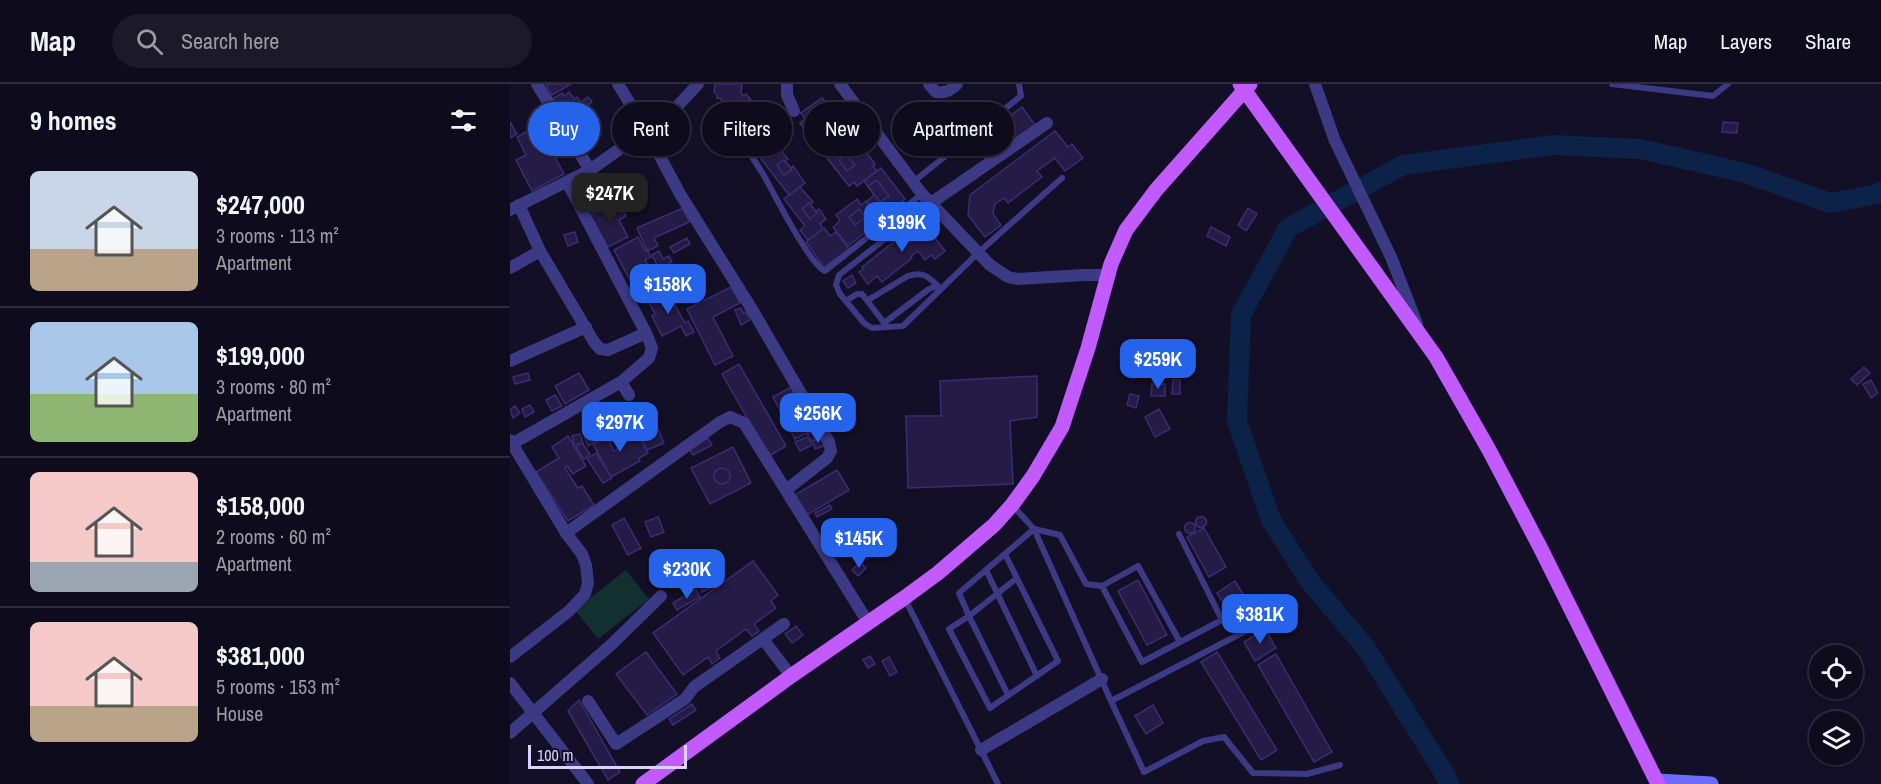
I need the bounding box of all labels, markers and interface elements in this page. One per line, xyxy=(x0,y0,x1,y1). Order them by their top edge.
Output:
search box xyxy=(112,14,532,68)
text: Map xyxy=(30,22,76,60)
icon: search xyxy=(133,25,166,58)
text: Search here xyxy=(181,26,279,56)
text: Map xyxy=(1654,27,1687,56)
text: Layers xyxy=(1720,27,1772,56)
text: Share xyxy=(1805,27,1851,56)
chip: Buy xyxy=(528,102,600,156)
chip: Rent xyxy=(612,102,690,156)
chip: Filters xyxy=(702,102,792,156)
chip: New xyxy=(804,102,880,156)
chip: Apartment xyxy=(892,102,1014,156)
text: 9 homes xyxy=(30,103,117,138)
icon: filters xyxy=(447,104,480,137)
pin: $247K xyxy=(568,173,652,224)
text: $247K xyxy=(586,179,634,206)
text: $247,000 xyxy=(216,187,305,222)
icon: home xyxy=(78,195,150,267)
pin: $199K xyxy=(860,202,944,253)
text: $199K xyxy=(878,208,926,235)
text: 3 rooms · 113 m² xyxy=(216,222,339,249)
text: Apartment xyxy=(216,249,292,276)
pin: $158K xyxy=(626,264,710,315)
text: $158K xyxy=(644,270,692,297)
text: $199,000 xyxy=(216,338,305,373)
pin: $259K xyxy=(1116,339,1200,390)
text: $259K xyxy=(1134,345,1182,372)
icon: home xyxy=(78,346,150,418)
text: 3 rooms · 80 m² xyxy=(216,373,331,400)
pin: $256K xyxy=(776,393,860,444)
text: $256K xyxy=(794,399,842,426)
text: Apartment xyxy=(216,400,292,427)
pin: $297K xyxy=(578,402,662,453)
text: $297K xyxy=(596,408,644,435)
text: $158,000 xyxy=(216,488,305,523)
icon: home xyxy=(78,496,150,568)
pin: $145K xyxy=(817,518,901,569)
text: 2 rooms · 60 m² xyxy=(216,523,331,550)
text: $145K xyxy=(835,524,883,551)
pin: $230K xyxy=(645,549,729,600)
text: Apartment xyxy=(216,550,292,577)
text: $230K xyxy=(663,555,711,582)
pin: $381K xyxy=(1218,594,1302,645)
text: $381K xyxy=(1236,600,1284,627)
text: $381,000 xyxy=(216,638,305,673)
map controls xyxy=(1809,645,1863,765)
button: locate xyxy=(1809,645,1863,699)
icon: home xyxy=(78,646,150,718)
text: 5 rooms · 153 m² xyxy=(216,673,340,700)
text: House xyxy=(216,700,263,727)
button: layers xyxy=(1809,711,1863,765)
scale bar xyxy=(528,742,687,770)
text: 100 m xyxy=(537,744,573,766)

